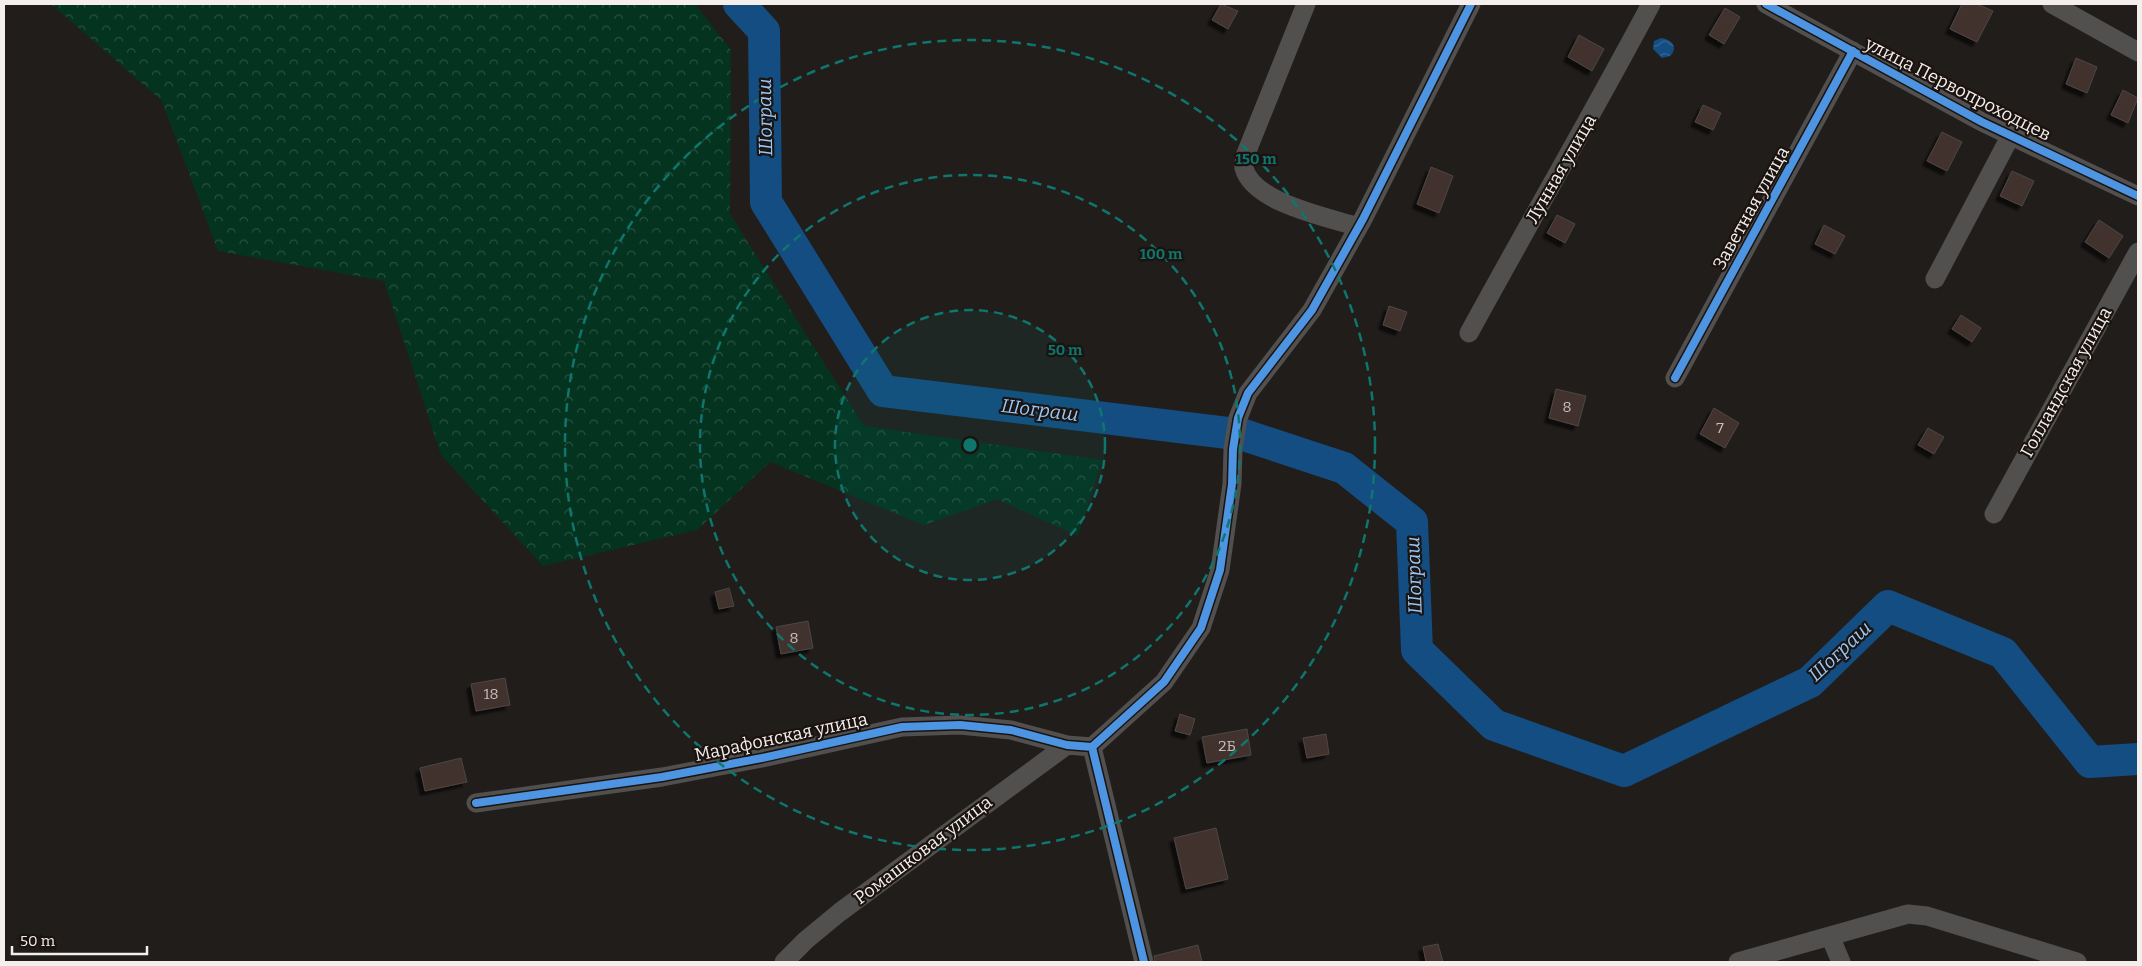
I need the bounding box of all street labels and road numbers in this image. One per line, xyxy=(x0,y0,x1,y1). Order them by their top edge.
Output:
street label: улица Первопроходцев xyxy=(1860,32,2055,146)
street label: Лунная улица xyxy=(1521,111,1601,227)
street label: Заветная улица xyxy=(1708,143,1794,273)
street label: Голландская улица xyxy=(2016,303,2116,461)
street label: Марафонская улица xyxy=(692,708,870,766)
street label: Ромашковая улица xyxy=(850,791,996,909)

